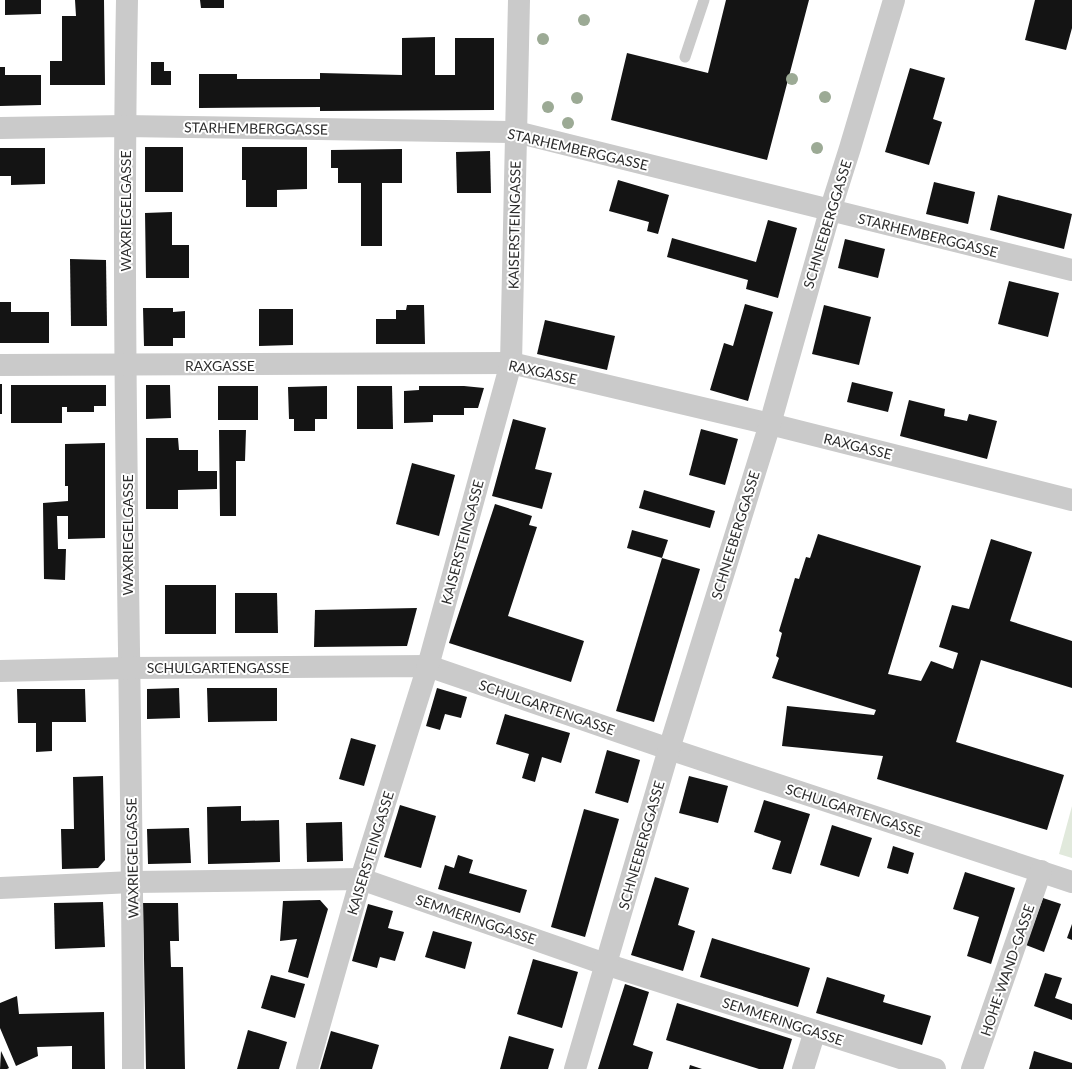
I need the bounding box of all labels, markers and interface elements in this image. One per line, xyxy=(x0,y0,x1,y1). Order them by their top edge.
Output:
street label: STARHEMBERGGASSE xyxy=(184,118,328,138)
street label: STARHEMBERGGASSE xyxy=(506,125,650,173)
street label: WAXRIEGELGASSE xyxy=(117,151,134,271)
street label: SCHNEEBERGGASSE xyxy=(799,158,855,290)
street label: KAISERSTEINGASSE xyxy=(504,161,524,289)
street label: STARHEMBERGGASSE xyxy=(856,209,1000,261)
street label: RAXGASSE xyxy=(507,356,579,388)
street label: RAXGASSE xyxy=(185,357,255,374)
street label: RAXGASSE xyxy=(822,429,894,463)
street label: SCHNEEBERGGASSE xyxy=(707,469,763,601)
street label: WAXRIEGELGASSE xyxy=(119,475,136,595)
street label: KAISERSTEINGASSE xyxy=(437,478,487,606)
street label: SCHULGARTENGASSE xyxy=(147,659,289,676)
street label: SCHULGARTENGASSE xyxy=(477,676,617,738)
street label: SCHNEEBERGGASSE xyxy=(614,779,668,911)
street label: SCHULGARTENGASSE xyxy=(784,780,924,840)
street label: KAISERSTEINGASSE xyxy=(343,789,397,917)
street label: WAXRIEGELGASSE xyxy=(122,797,142,919)
street label: SEMMERINGGASSE xyxy=(414,890,538,948)
street label: HOHE-WAND-GASSE xyxy=(976,902,1038,1038)
street label: SEMMERINGGASSE xyxy=(720,993,846,1049)

